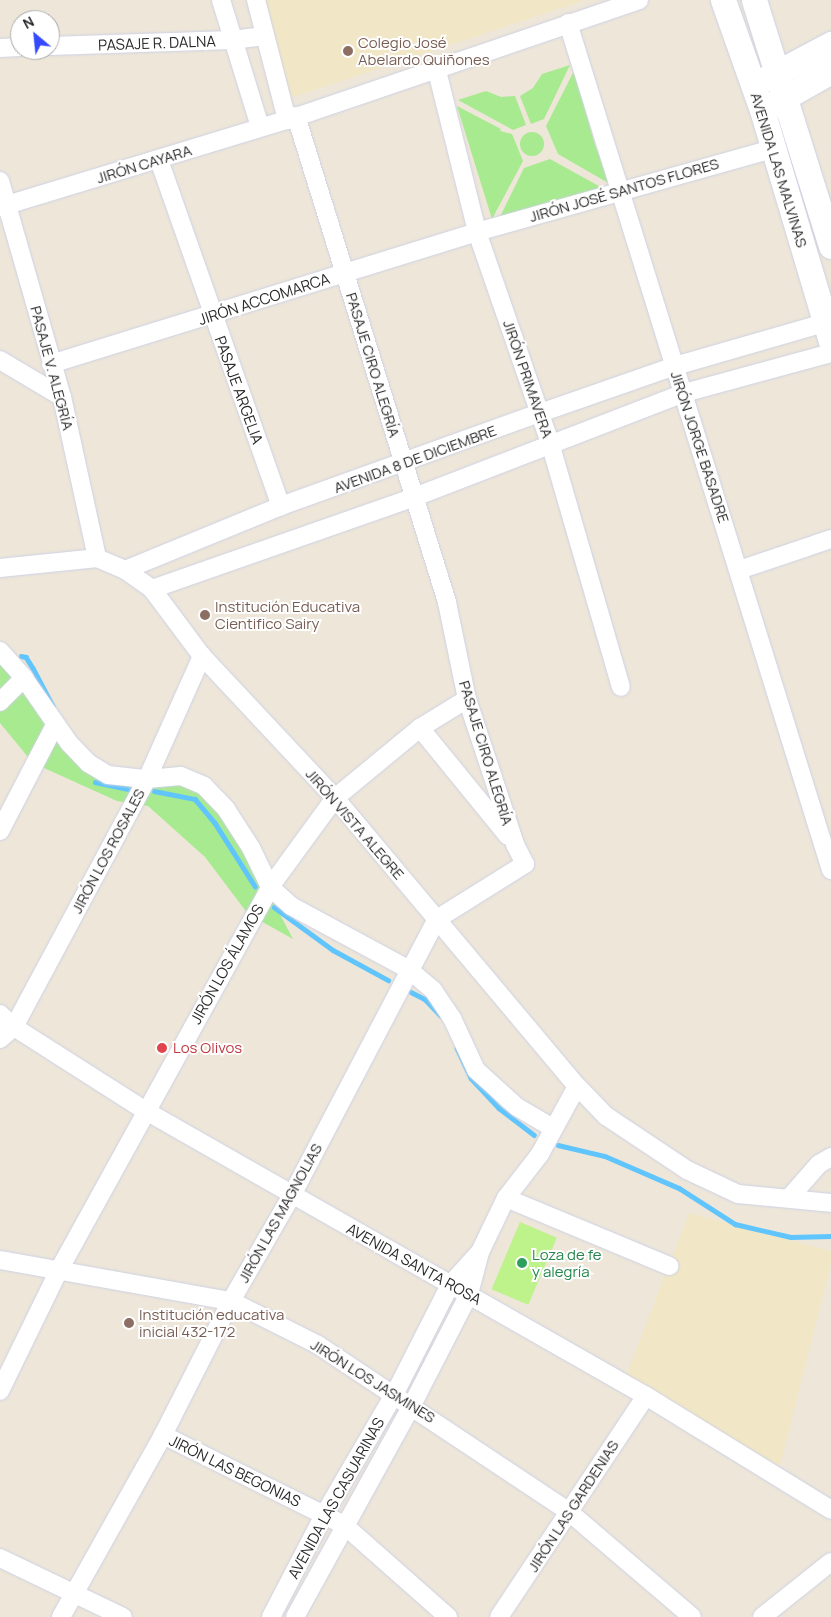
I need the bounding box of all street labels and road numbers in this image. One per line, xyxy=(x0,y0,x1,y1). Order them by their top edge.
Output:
street label: PASAJE R. DALNA xyxy=(98,32,216,54)
street label: AVENIDA LAS MALVINAS xyxy=(747,90,811,250)
street label: JIRÓN CAYARA xyxy=(94,141,194,187)
street label: JIRÓN JOSÉ SANTOS FLORES xyxy=(527,154,721,226)
street label: JIRÓN ACCOMARCA xyxy=(196,269,332,329)
street label: PASAJE CIRO ALEGRÍA xyxy=(342,290,404,440)
street label: PASAJE V. ALEGRÍA xyxy=(27,304,77,432)
street label: JIRÓN PRIMAVERA xyxy=(499,318,557,440)
street label: PASAJE ARGELIA xyxy=(211,334,267,446)
street label: JIRÓN JORGE BASADRE xyxy=(667,369,733,525)
street label: AVENIDA 8 DE DICIEMBRE xyxy=(331,421,499,497)
street label: PASAJE CIRO ALEGRÍA xyxy=(455,678,517,828)
street label: JIRÓN VISTA ALEGRE xyxy=(302,765,408,883)
street label: JIRÓN LOS ROSALES xyxy=(68,786,148,916)
street label: JIRÓN LOS ÁLAMOS xyxy=(187,901,267,1027)
street label: JIRÓN LAS MAGNOLIAS xyxy=(234,1140,326,1286)
street label: AVENIDA SANTA ROSA xyxy=(343,1219,485,1309)
street label: JIRÓN LOS JASMINES xyxy=(307,1335,439,1427)
street label: AVENIDA LAS CASUARINAS xyxy=(284,1414,388,1582)
street label: JIRÓN LAS BEGONIAS xyxy=(166,1431,304,1511)
street label: JIRÓN LAS GARDENIAS xyxy=(524,1437,622,1575)

